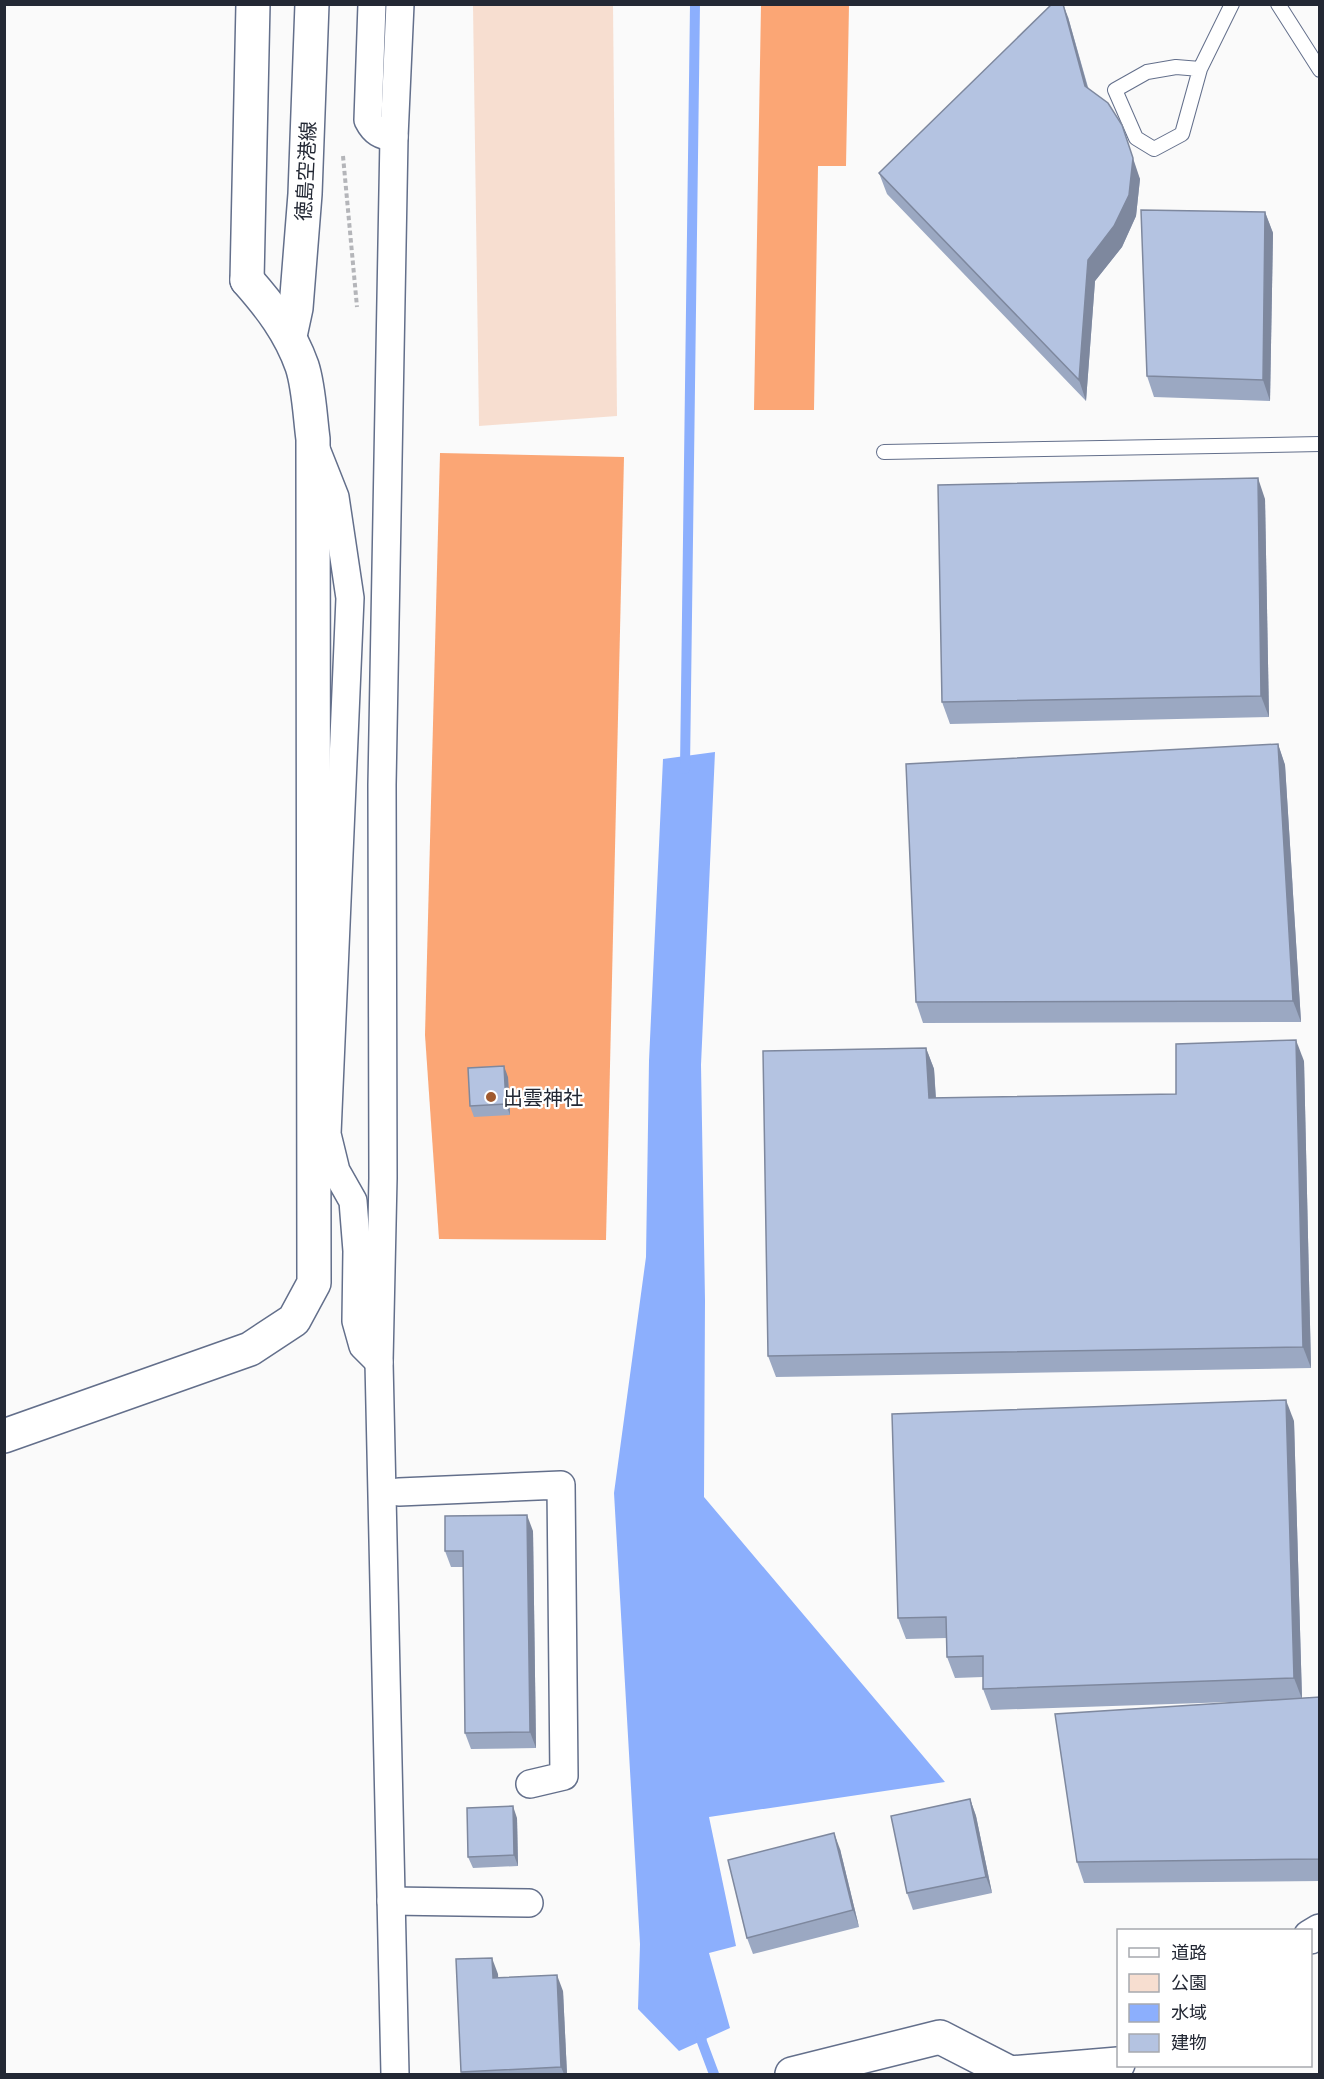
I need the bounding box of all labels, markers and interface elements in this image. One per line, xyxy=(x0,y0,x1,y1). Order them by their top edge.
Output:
street label: 徳島空港線 xyxy=(290,120,320,222)
place label: 出雲神社 xyxy=(503,1085,583,1109)
marker: 出雲神社 xyxy=(484,1090,498,1104)
legend xyxy=(1117,1929,1312,2067)
text: 道路 xyxy=(1171,1941,1207,1963)
text: 公園 xyxy=(1171,1971,1207,1993)
text: 水域 xyxy=(1171,2001,1207,2023)
text: 建物 xyxy=(1171,2031,1207,2053)

